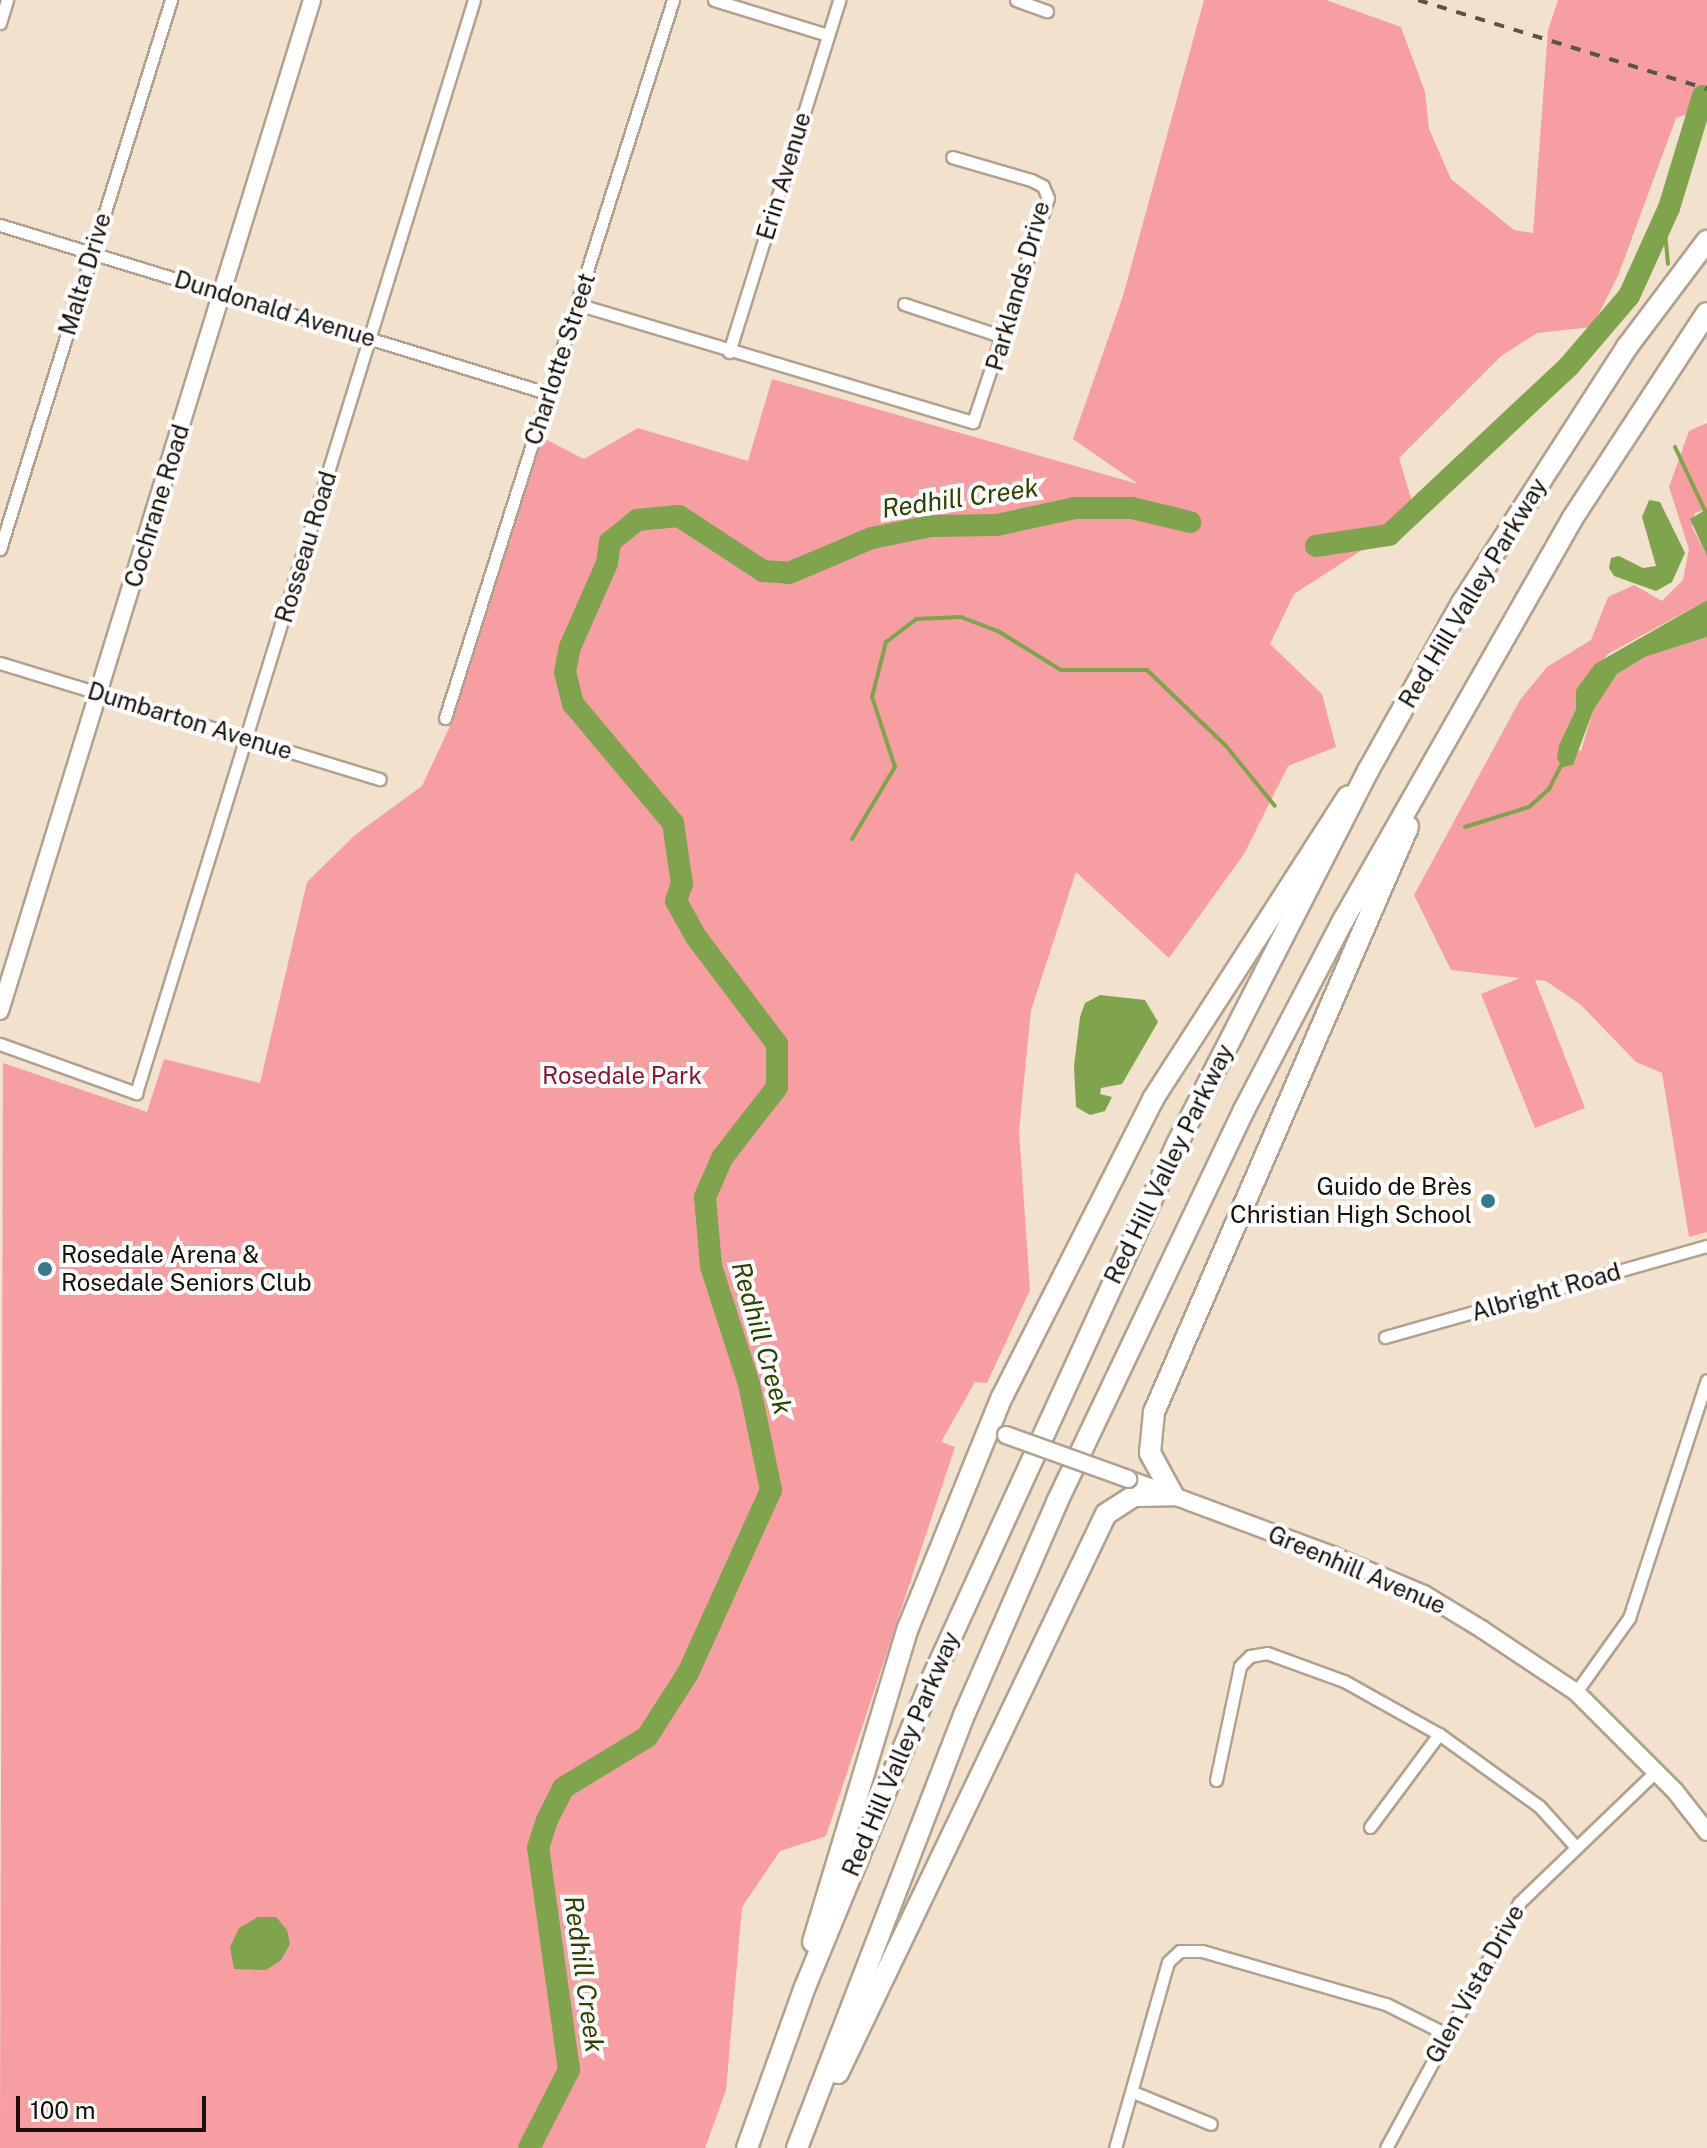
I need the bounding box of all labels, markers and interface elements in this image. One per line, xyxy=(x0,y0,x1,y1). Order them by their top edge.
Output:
street label: Erin Avenue xyxy=(751,109,817,243)
street label: Parklands Drive xyxy=(980,198,1056,374)
street label: Malta Drive xyxy=(53,209,117,339)
street label: Dundonald Avenue xyxy=(171,265,379,353)
street label: Charlotte Street xyxy=(519,269,601,449)
street label: Cochrane Road xyxy=(119,421,195,591)
street label: Rosseau Road xyxy=(269,468,343,626)
water label: Redhill Creek xyxy=(880,472,1040,524)
street label: Red Hill Valley Parkway xyxy=(1393,473,1553,713)
street label: Dumbarton Avenue xyxy=(84,676,296,766)
street label: Red Hill Valley Parkway xyxy=(1098,1039,1240,1289)
park label: Rosedale Park xyxy=(542,1062,702,1090)
place label: Guido de Brès Christian High School xyxy=(1230,1173,1472,1229)
marker: Guido de Brès Christian High School xyxy=(1479,1192,1497,1210)
place label: Rosedale Arena & Rosedale Seniors Club xyxy=(61,1241,312,1297)
street label: Albright Road xyxy=(1468,1257,1624,1327)
water label: Redhill Creek xyxy=(725,1258,799,1418)
marker: Rosedale Arena & Rosedale Seniors Club xyxy=(36,1260,54,1278)
street label: Greenhill Avenue xyxy=(1264,1520,1450,1620)
street label: Red Hill Valley Parkway xyxy=(836,1627,966,1881)
water label: Redhill Creek xyxy=(558,1894,610,2054)
street label: Glen Vista Drive xyxy=(1419,1899,1531,2069)
scale bar xyxy=(20,2080,210,2130)
text: 100 m xyxy=(30,2096,96,2124)

